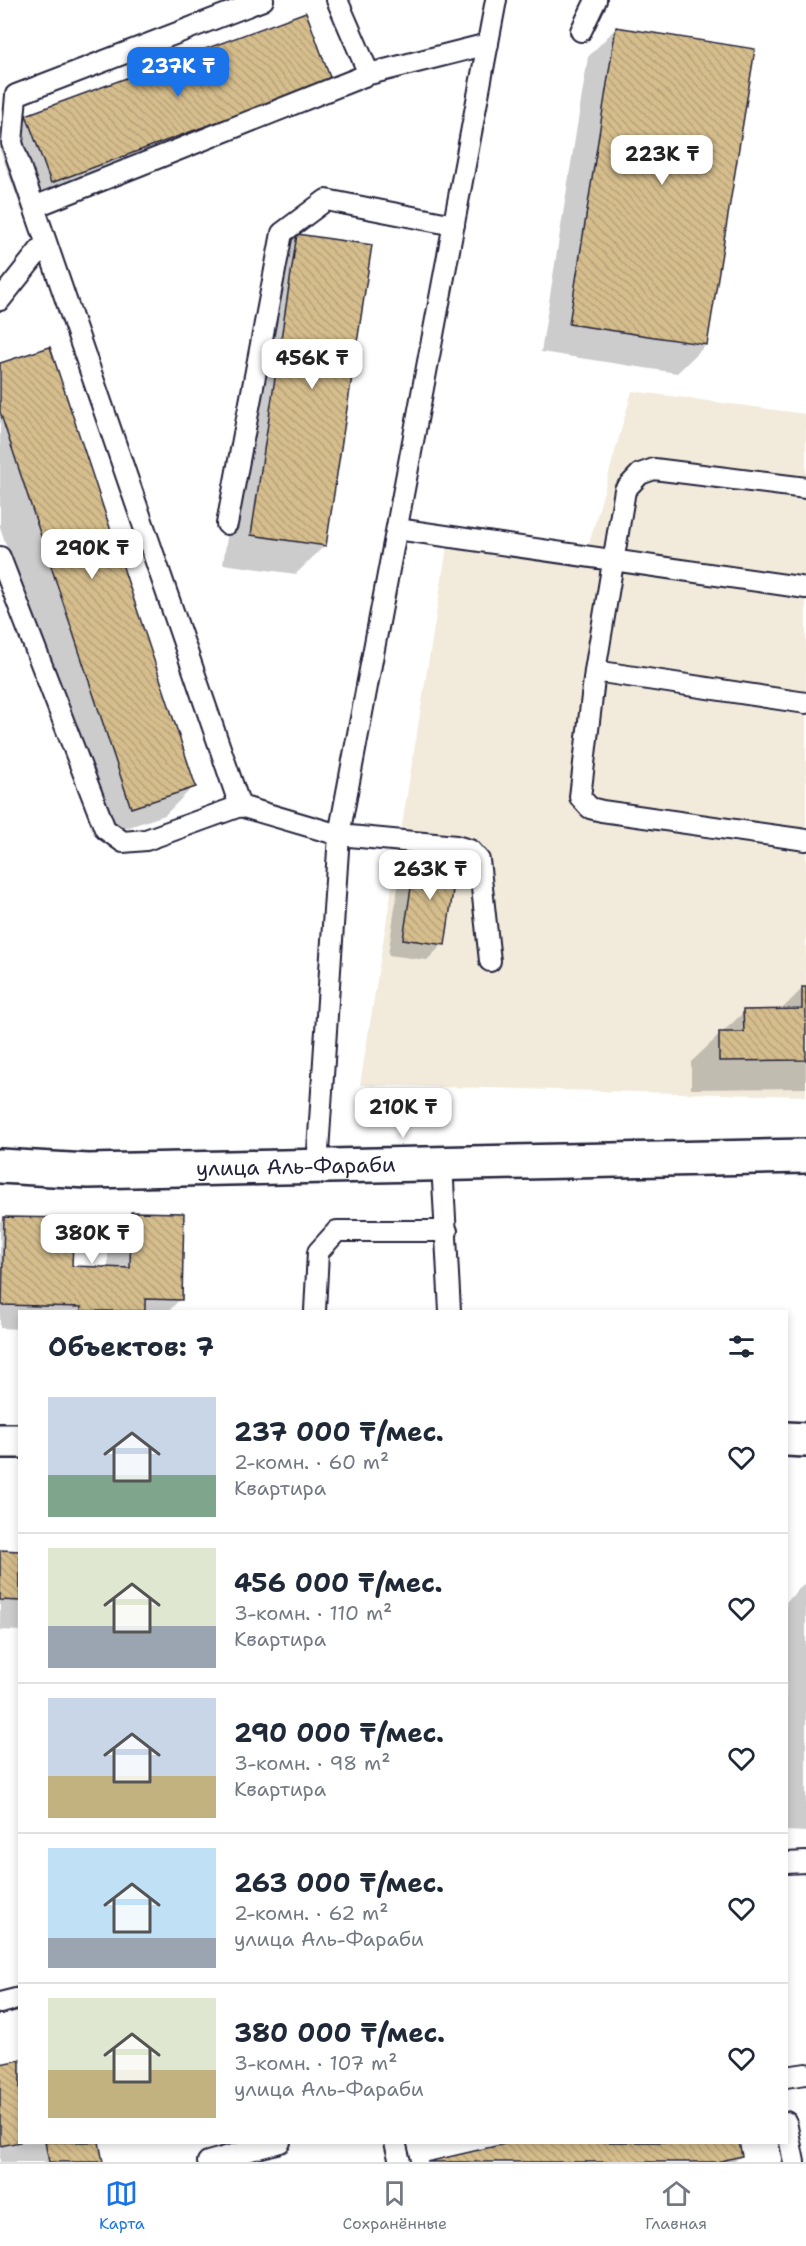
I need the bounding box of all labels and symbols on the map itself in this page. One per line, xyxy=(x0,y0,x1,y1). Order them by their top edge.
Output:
pin: 237K ₸ xyxy=(129,47,227,98)
pin: 223K ₸ xyxy=(613,135,711,186)
pin: 456K ₸ xyxy=(263,339,361,390)
pin: 290K ₸ xyxy=(43,529,141,580)
pin: 263K ₸ xyxy=(381,850,479,901)
pin: 210K ₸ xyxy=(354,1088,452,1139)
street label: улица Аль-Фараби xyxy=(196,1151,396,1183)
pin: 380K ₸ xyxy=(43,1214,141,1265)

